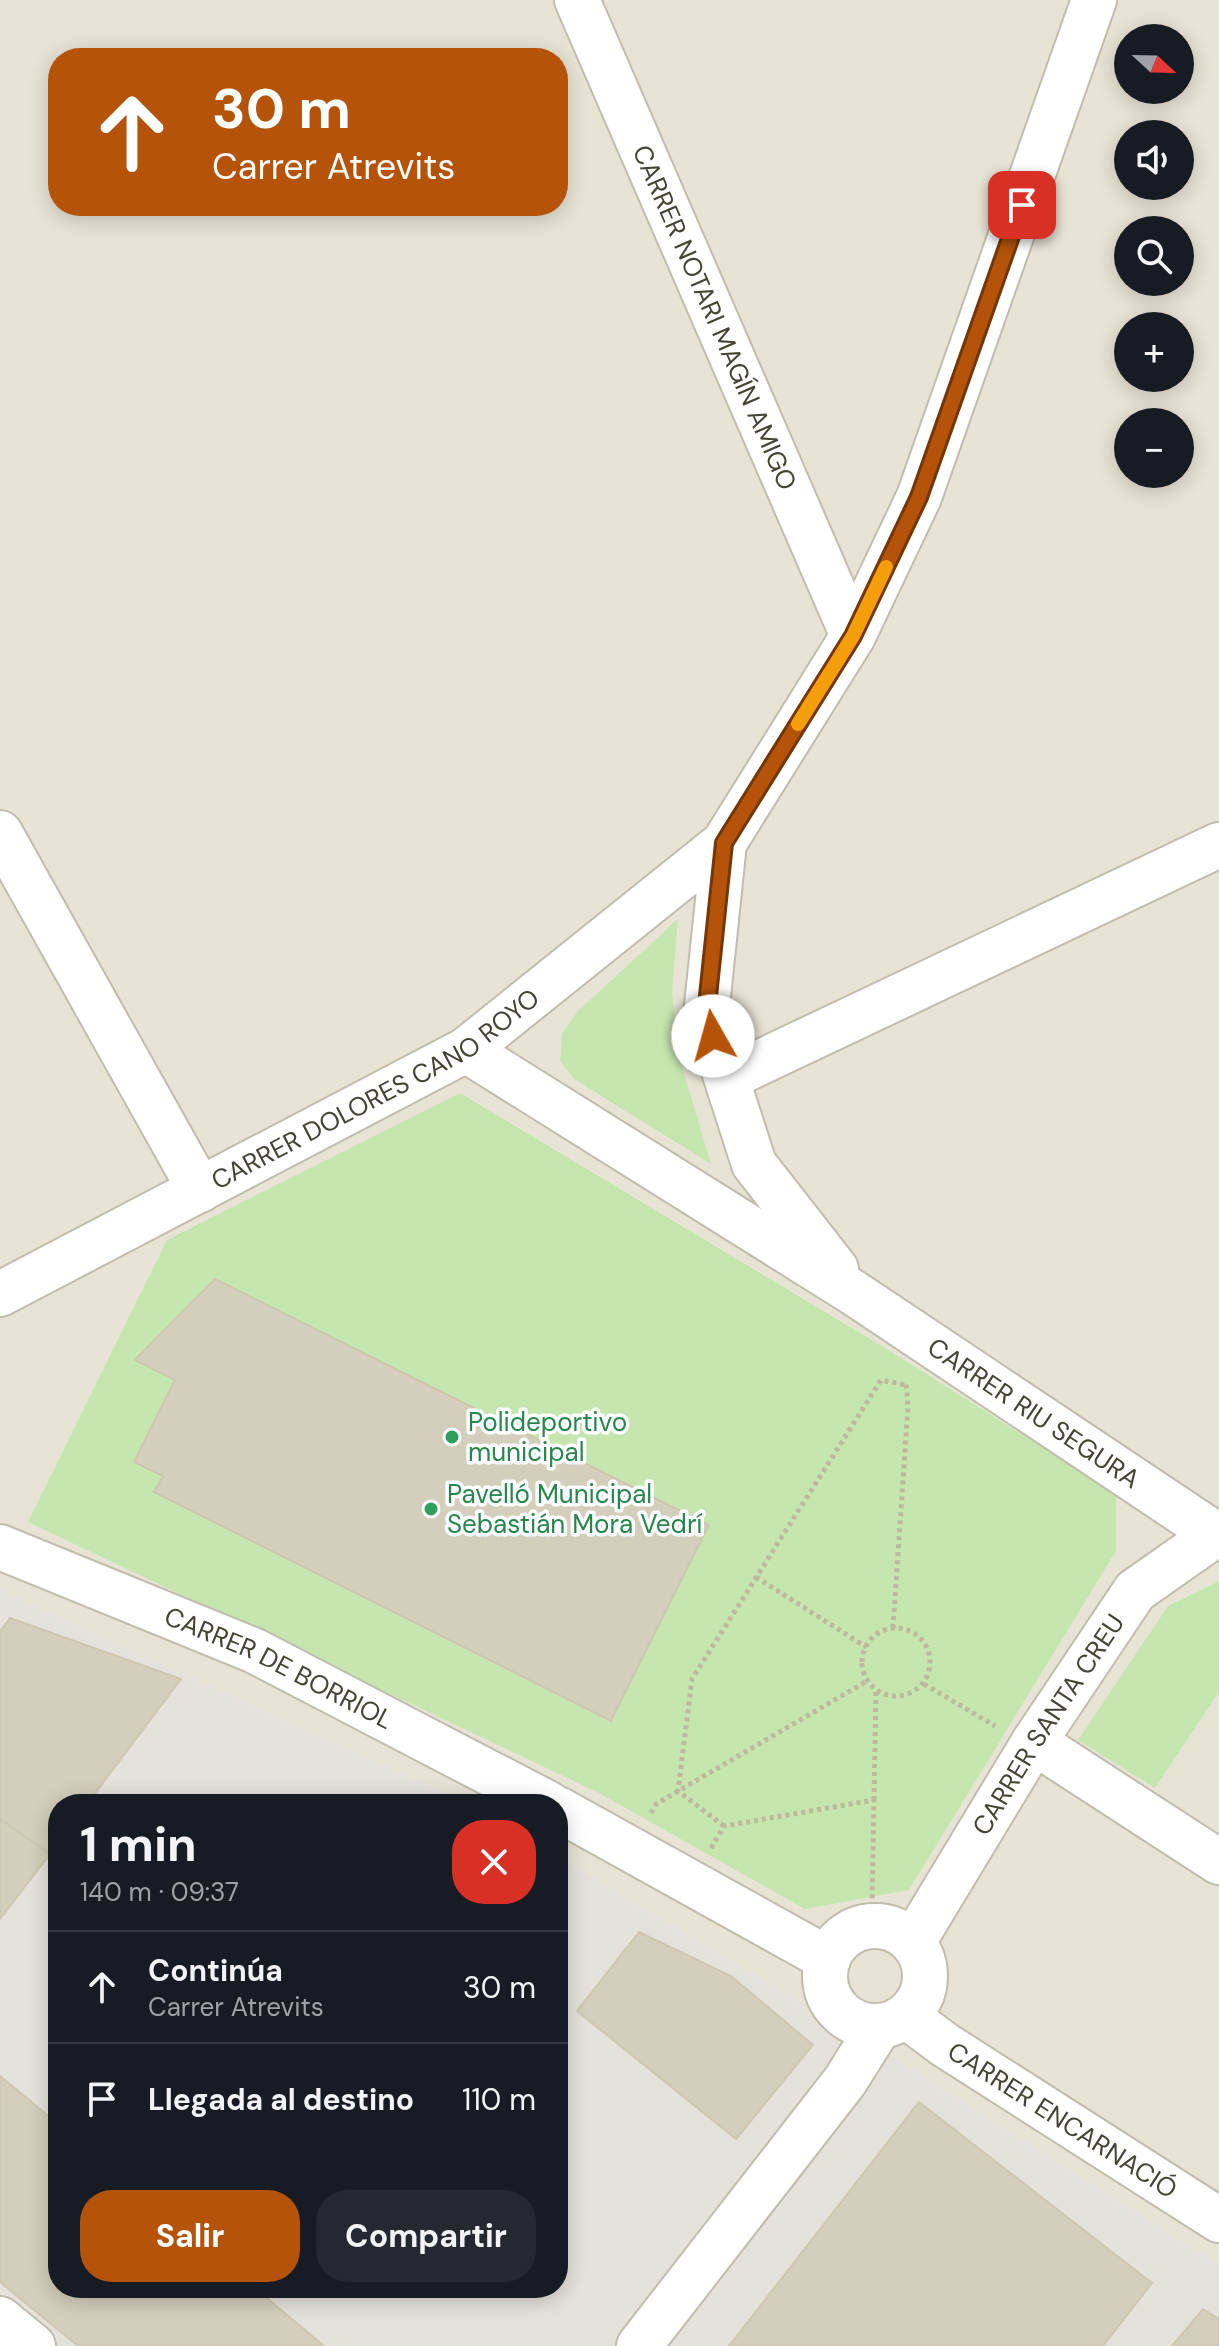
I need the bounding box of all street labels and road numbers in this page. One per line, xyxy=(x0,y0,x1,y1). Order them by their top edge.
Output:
street label: CARRER NOTARI MAGÍN AMIGO xyxy=(625,140,805,495)
street label: CARRER DOLORES CANO ROYO xyxy=(205,981,546,1197)
street label: CARRER RIU SEGURA xyxy=(921,1330,1146,1496)
street label: CARRER DE BORRIOL xyxy=(160,1599,399,1737)
street label: CARRER SANTA CREU xyxy=(965,1608,1132,1841)
street label: CARRER ENCARNACIÓ xyxy=(941,2034,1184,2206)

